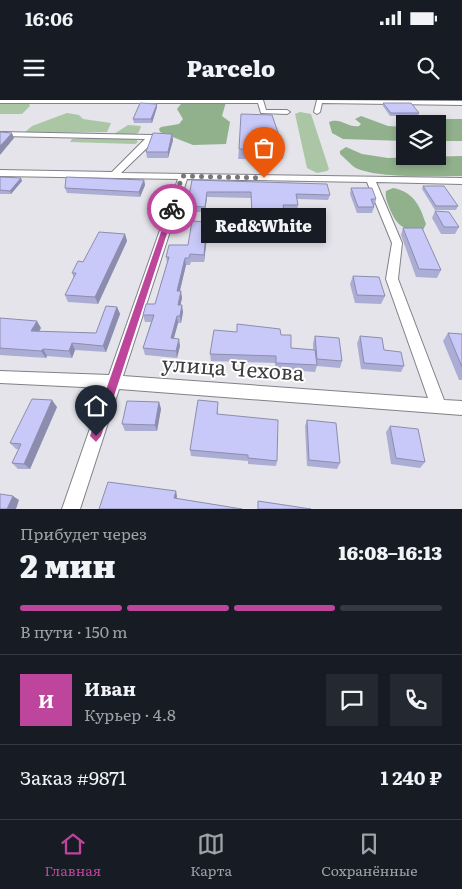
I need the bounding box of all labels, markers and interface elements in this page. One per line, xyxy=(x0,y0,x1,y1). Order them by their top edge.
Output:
text: 16:06 xyxy=(25,4,73,32)
text: Parcelo xyxy=(187,51,275,84)
icon: menu xyxy=(20,54,48,82)
icon: search xyxy=(414,54,442,82)
map controls xyxy=(396,115,446,165)
button: layers xyxy=(396,115,446,165)
pin xyxy=(243,127,285,178)
icon: bag xyxy=(250,134,278,162)
courier xyxy=(147,184,197,234)
icon: bike xyxy=(158,195,186,223)
callout: Red&White xyxy=(202,208,326,243)
text: Red&White xyxy=(215,213,312,237)
street label: улица Чехова xyxy=(161,346,306,387)
pin xyxy=(75,385,117,436)
icon: home xyxy=(82,392,110,420)
text: Прибудет через xyxy=(20,521,147,545)
text: 16:08–16:13 xyxy=(338,538,442,566)
text: 2 мин xyxy=(20,540,116,588)
text: В пути · 150 m xyxy=(20,619,128,643)
text: Иван xyxy=(84,674,136,702)
button: chat xyxy=(326,674,378,726)
button: phone xyxy=(390,674,442,726)
text: И xyxy=(38,686,54,714)
text: Курьер · 4.8 xyxy=(84,702,176,726)
text: Заказ #9871 xyxy=(20,763,127,791)
text: 1 240 ₽ xyxy=(380,763,442,791)
tab: Главная xyxy=(45,830,101,880)
tab: Карта xyxy=(190,830,232,880)
tab: Сохранённые xyxy=(321,830,417,880)

